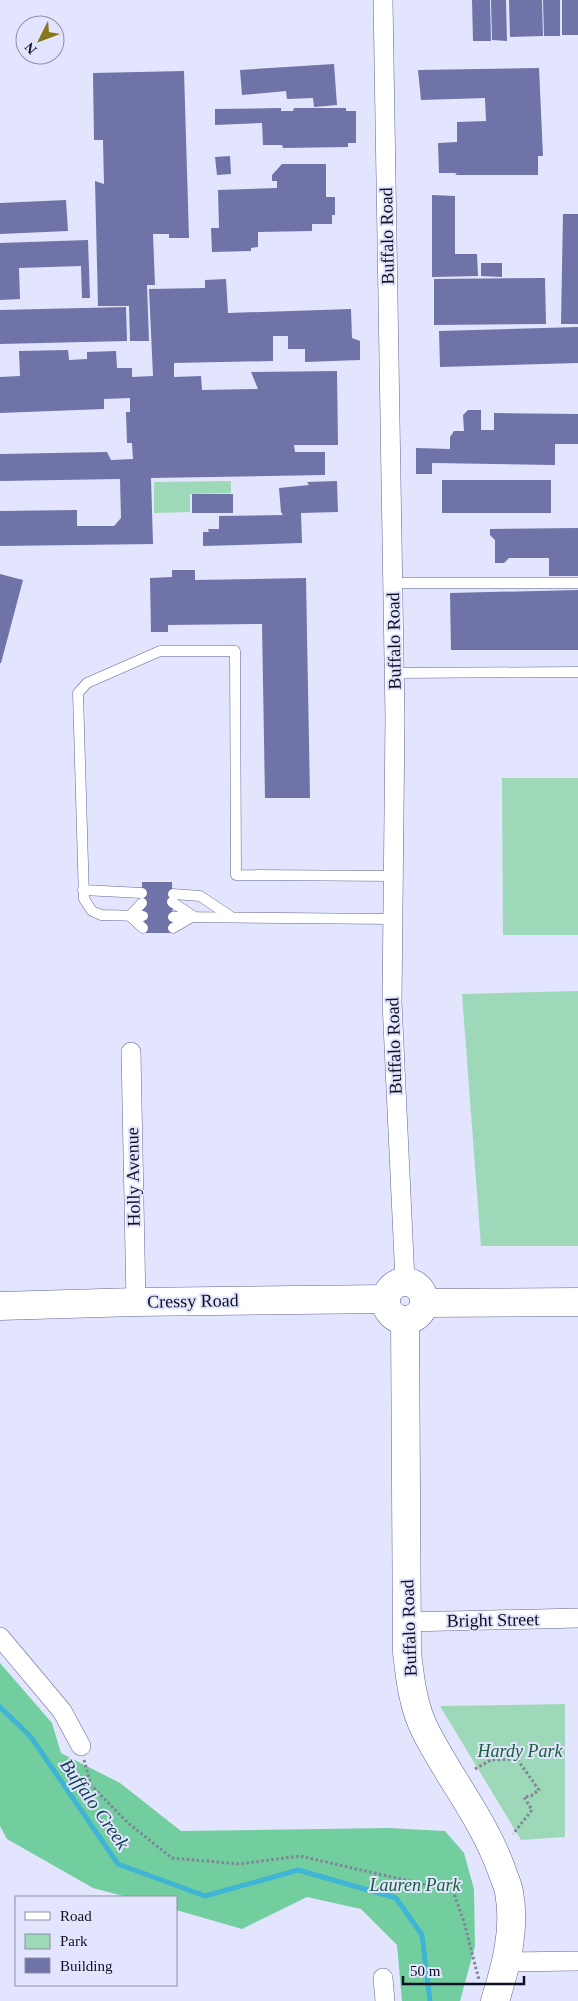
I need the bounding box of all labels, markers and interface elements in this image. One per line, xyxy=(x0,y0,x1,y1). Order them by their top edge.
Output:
north arrow xyxy=(15,15,65,65)
text: N xyxy=(22,40,40,57)
street label: Buffalo Road xyxy=(376,187,398,285)
street label: Buffalo Road xyxy=(383,592,405,690)
street label: Buffalo Road xyxy=(382,997,406,1095)
street label: Holly Avenue xyxy=(122,1127,144,1227)
street label: Cressy Road xyxy=(147,1290,239,1312)
street label: Buffalo Road xyxy=(397,1579,421,1677)
street label: Bright Street xyxy=(447,1609,539,1631)
park label: Hardy Park xyxy=(477,1741,563,1761)
water label: Buffalo Creek xyxy=(56,1755,134,1854)
park label: Lauren Park xyxy=(369,1875,461,1895)
legend xyxy=(15,1896,178,1986)
text: Road xyxy=(60,1908,92,1924)
text: Park xyxy=(60,1933,88,1949)
scale bar xyxy=(403,1954,524,1986)
text: Building xyxy=(60,1958,113,1974)
text: 50 m xyxy=(410,1963,441,1979)

